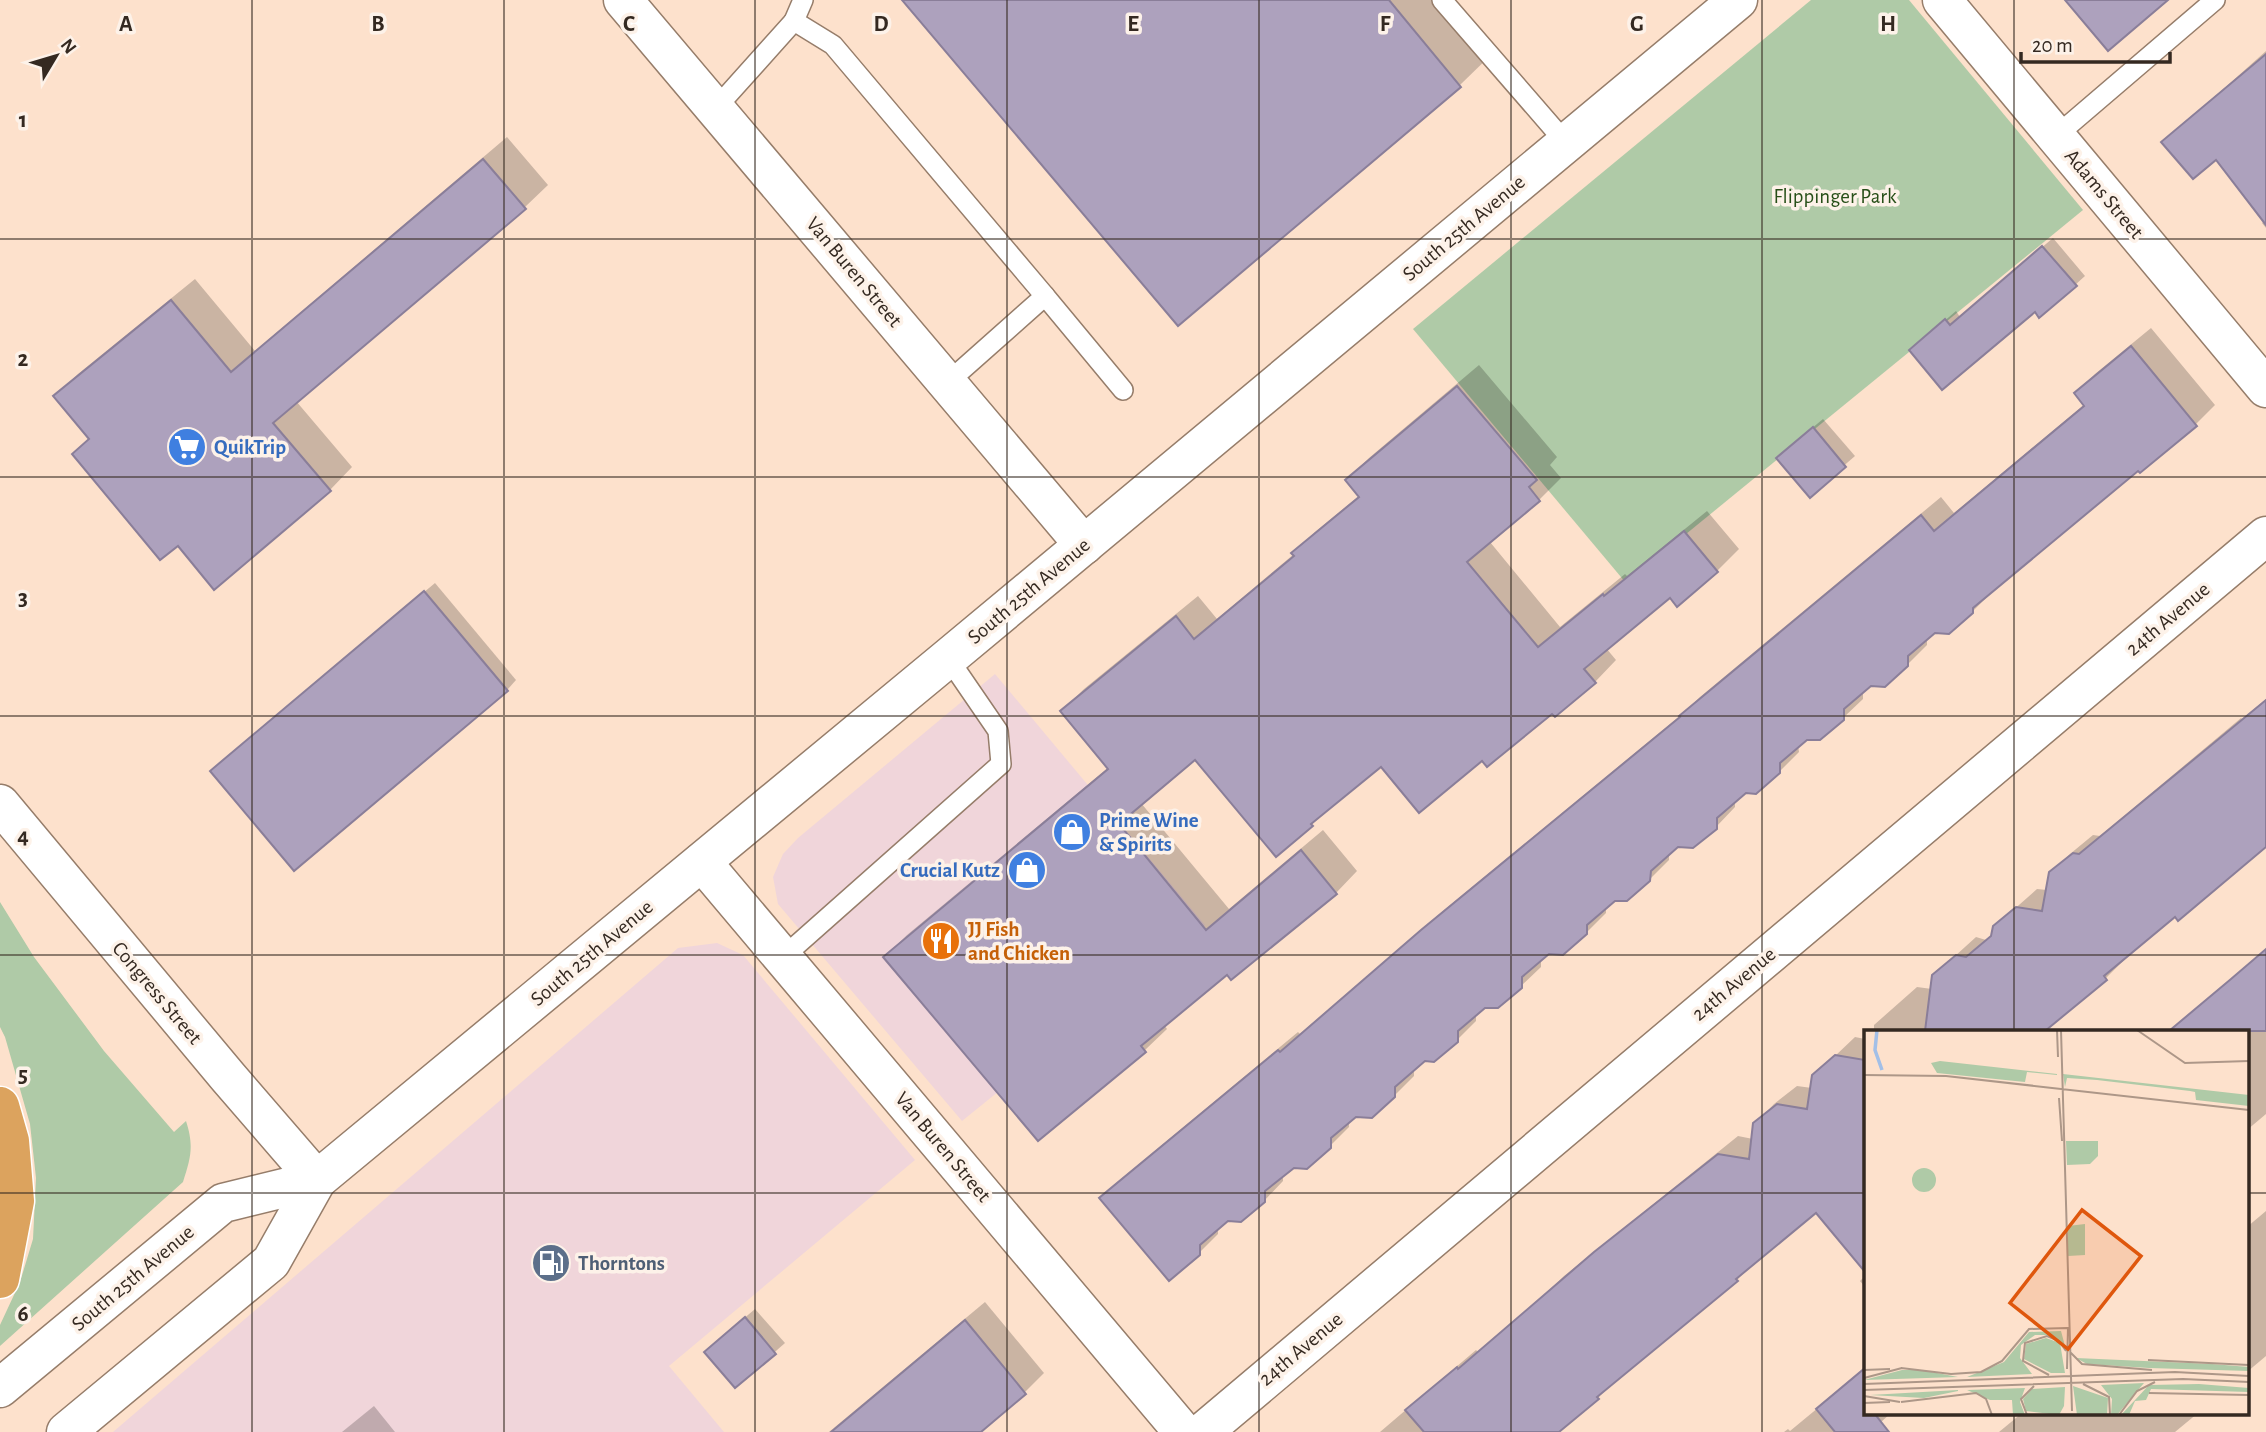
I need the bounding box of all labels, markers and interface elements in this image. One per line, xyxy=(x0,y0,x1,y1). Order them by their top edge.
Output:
text: A xyxy=(119,13,133,36)
text: B xyxy=(371,13,385,36)
text: C xyxy=(623,13,635,36)
text: D xyxy=(873,13,889,36)
text: E xyxy=(1127,13,1139,36)
text: F xyxy=(1380,13,1391,36)
text: G xyxy=(1630,13,1644,36)
text: H xyxy=(1880,13,1896,36)
north arrow xyxy=(21,21,91,91)
scale bar xyxy=(2021,21,2170,65)
text: N xyxy=(57,35,80,58)
text: 20 m xyxy=(2032,35,2073,56)
text: 1 xyxy=(19,109,27,132)
street label: Adams Street xyxy=(2061,145,2147,243)
street label: South 25th Avenue xyxy=(1399,171,1529,285)
park label: Flippinger Park xyxy=(1773,186,1897,207)
street label: Van Buren Street xyxy=(802,213,906,331)
text: 2 xyxy=(18,348,29,371)
supermarket icon: QuikTrip xyxy=(166,426,208,468)
place label: QuikTrip xyxy=(214,437,286,459)
street label: South 25th Avenue xyxy=(964,534,1094,648)
street label: 24th Avenue xyxy=(2122,578,2214,660)
text: 3 xyxy=(18,587,28,610)
place label: Prime Wine & Spirits xyxy=(1099,810,1199,855)
shop icon: Prime Wine & Spirits xyxy=(1051,811,1093,853)
text: 4 xyxy=(17,825,29,848)
shop icon: Crucial Kutz xyxy=(1006,849,1048,891)
place label: Crucial Kutz xyxy=(900,860,1000,881)
street label: South 25th Avenue xyxy=(527,896,657,1010)
place label: JJ Fish and Chicken xyxy=(968,919,1070,964)
restaurant icon: JJ Fish and Chicken xyxy=(920,920,962,962)
street label: Congress Street xyxy=(108,938,206,1048)
street label: 24th Avenue xyxy=(1688,943,1780,1025)
inset map xyxy=(1864,1030,2248,1414)
text: 5 xyxy=(18,1064,28,1087)
street label: Van Buren Street xyxy=(891,1088,995,1206)
street label: South 25th Avenue xyxy=(68,1221,198,1335)
fuel station icon: Thorntons xyxy=(530,1242,572,1284)
place label: Thorntons xyxy=(578,1253,665,1274)
text: 6 xyxy=(17,1303,29,1326)
street label: 24th Avenue xyxy=(1255,1308,1347,1390)

